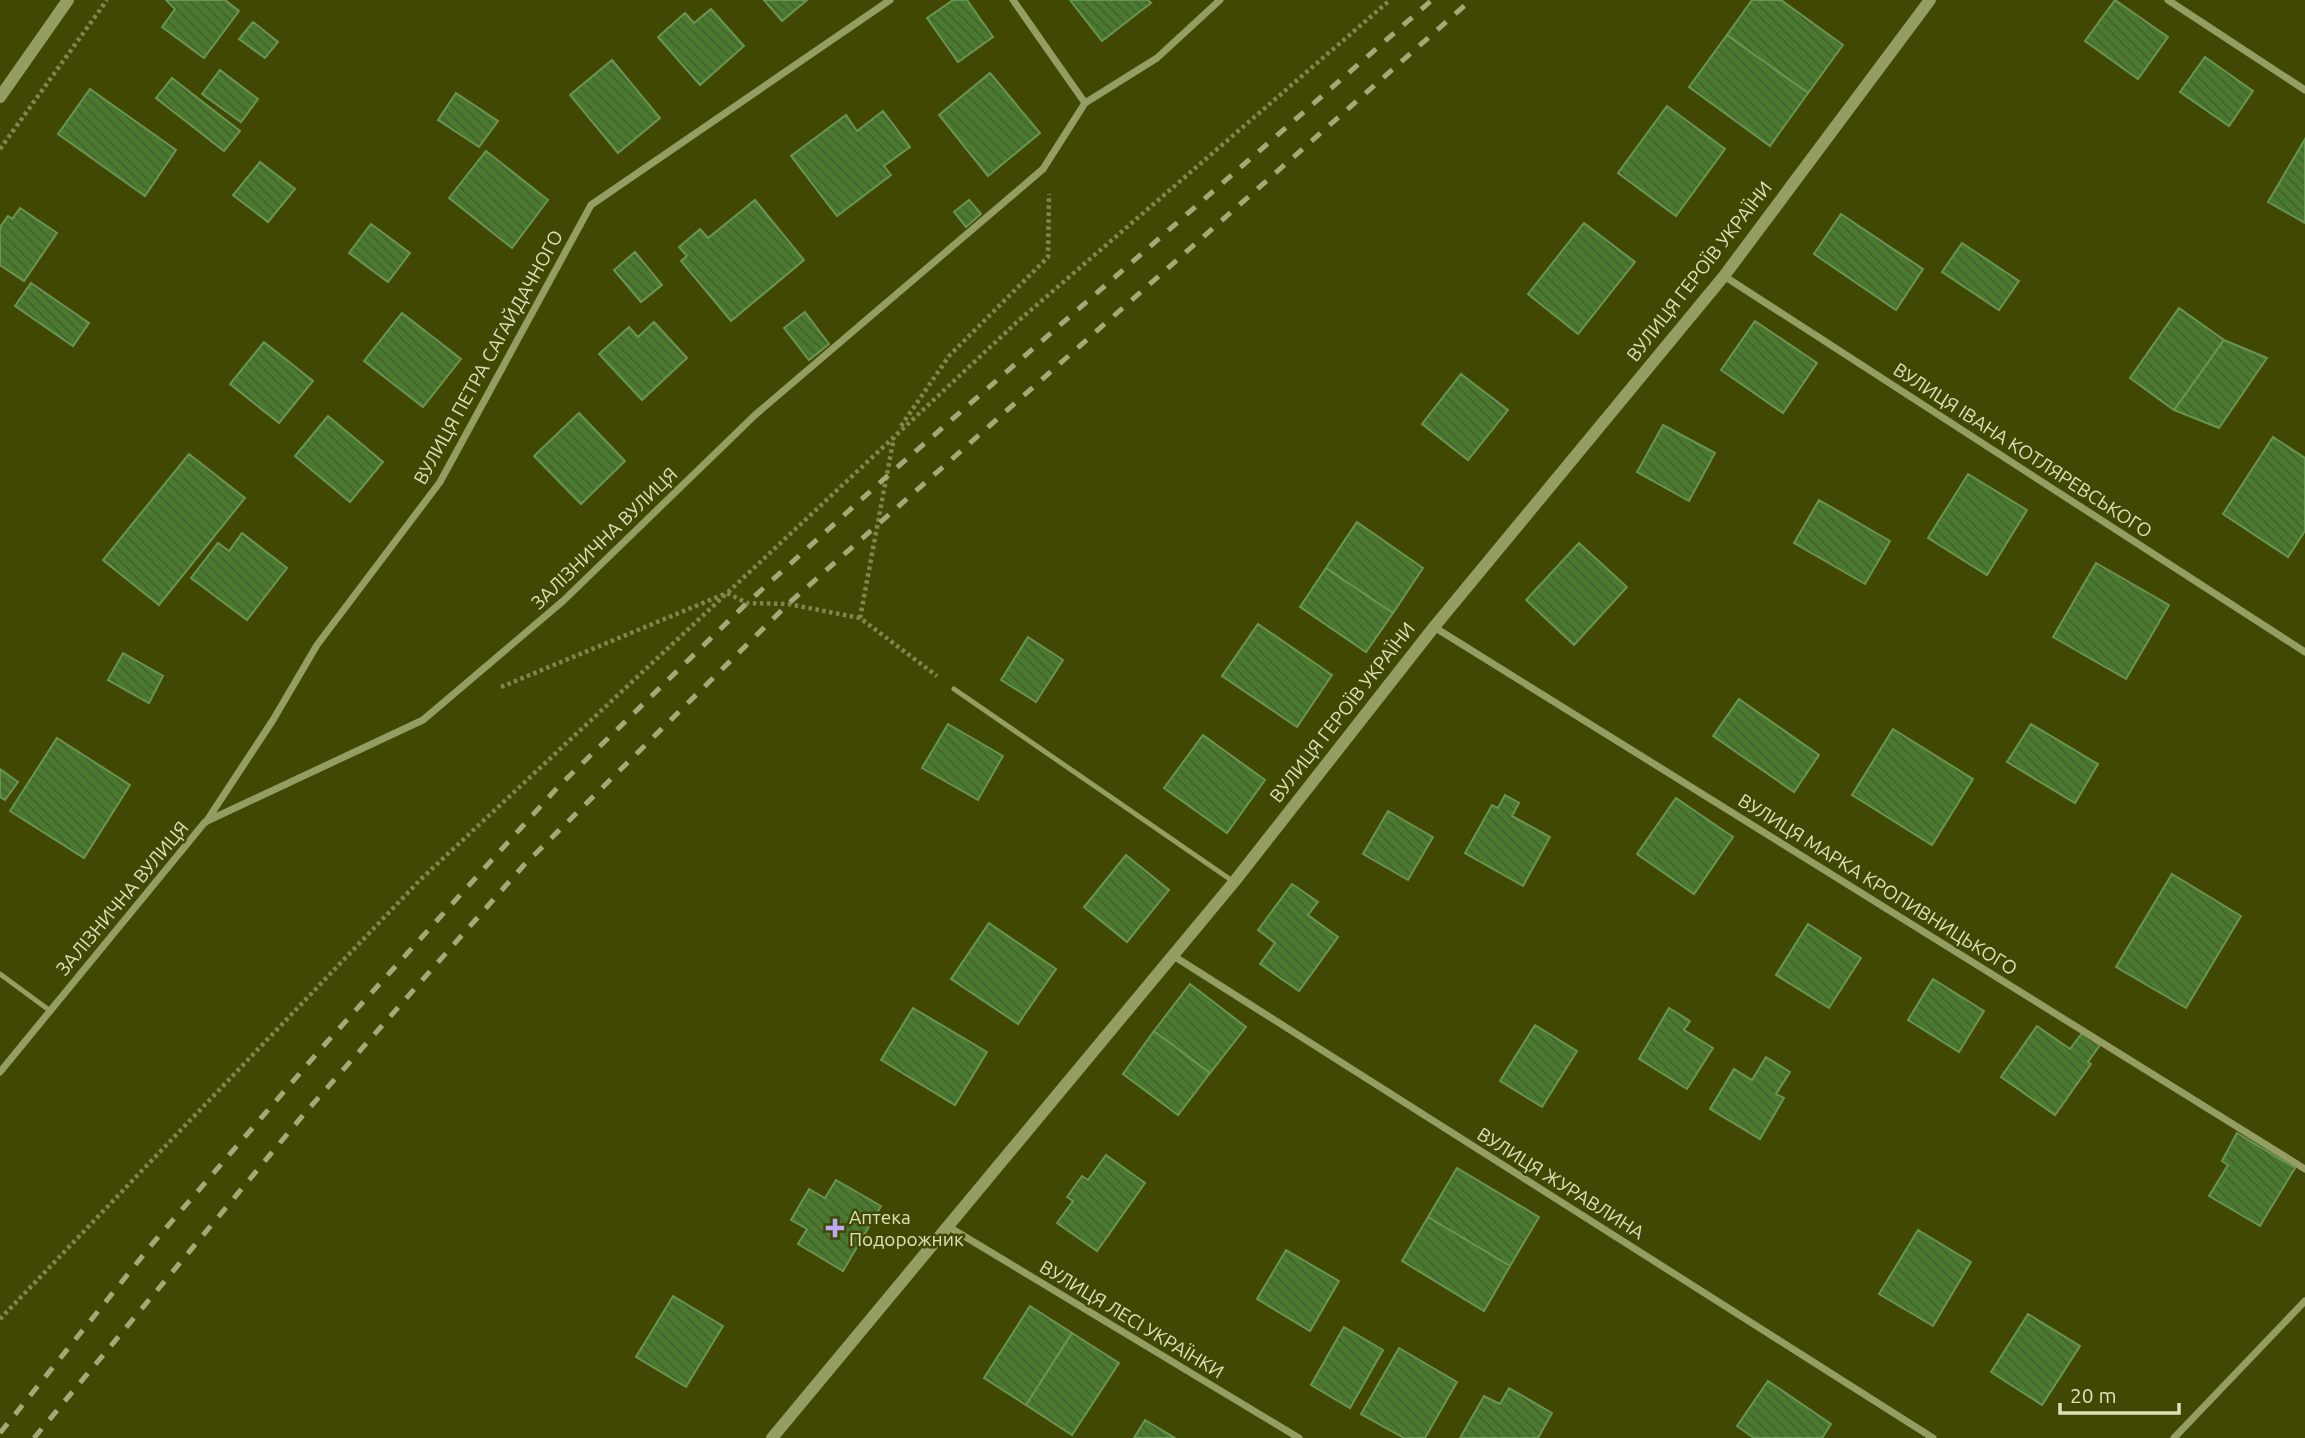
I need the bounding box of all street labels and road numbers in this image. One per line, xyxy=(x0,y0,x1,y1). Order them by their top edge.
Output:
street label: ВУЛИЦЯ ГЕРОЇВ УКРАЇНИ xyxy=(1622,177,1776,365)
street label: ВУЛИЦЯ ПЕТРА САГАЙДАЧНОГО xyxy=(409,226,567,488)
street label: ВУЛИЦЯ ІВАНА КОТЛЯРЕВСЬКОГО xyxy=(1889,358,2157,542)
street label: ЗАЛІЗНИЧНА ВУЛИЦЯ xyxy=(527,463,681,613)
street label: ВУЛИЦЯ ГЕРОЇВ УКРАЇНИ xyxy=(1265,618,1419,806)
street label: ВУЛИЦЯ МАРКА КРОПИВНИЦЬКОГО xyxy=(1734,789,2022,979)
street label: ЗАЛІЗНИЧНА ВУЛИЦЯ xyxy=(51,817,193,979)
street label: ВУЛИЦЯ ЖУРАВЛИНА xyxy=(1473,1123,1649,1244)
street label: ВУЛИЦЯ ЛЕСІ УКРАЇНКИ xyxy=(1036,1255,1228,1383)

